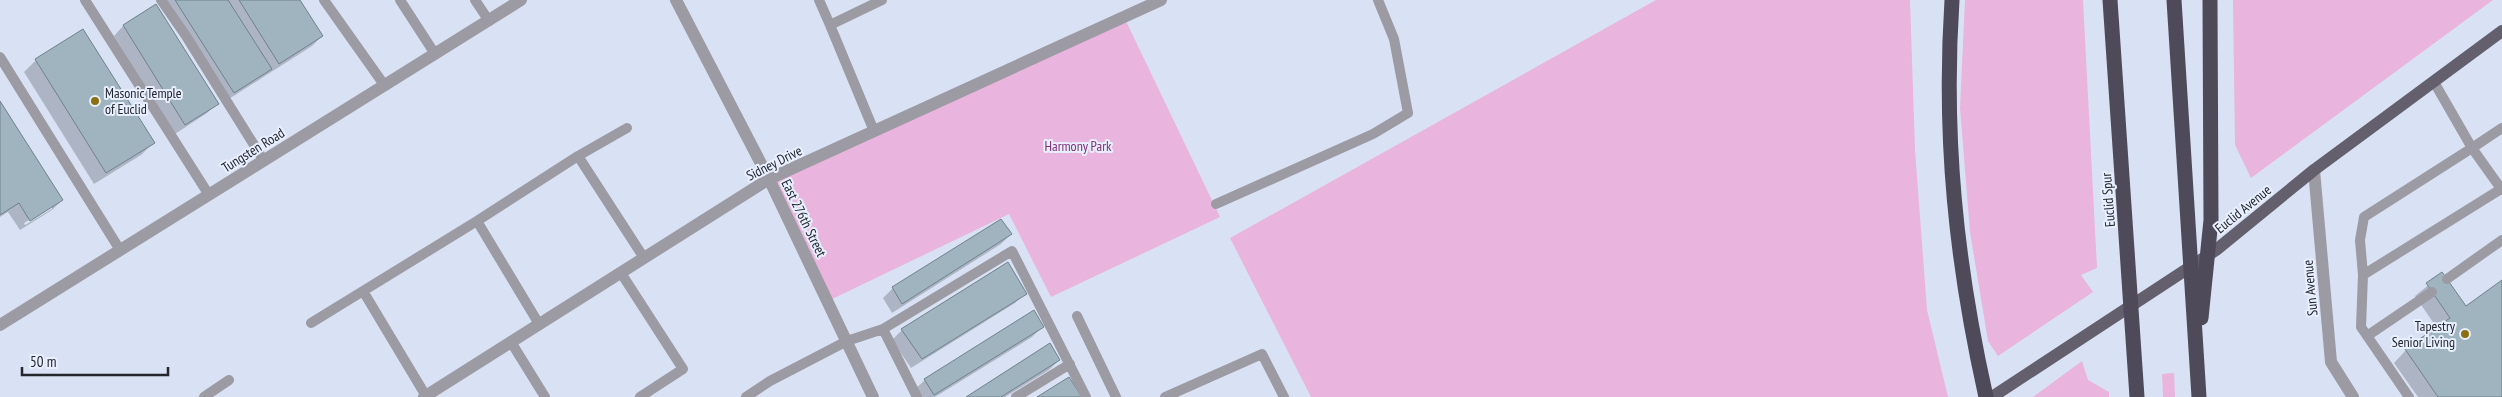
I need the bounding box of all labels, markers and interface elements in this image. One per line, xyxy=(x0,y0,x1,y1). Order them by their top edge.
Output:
place label: Masonic Temple of Euclid xyxy=(105,84,182,118)
marker: Masonic Temple of Euclid xyxy=(89,95,101,107)
street label: Tungsten Road xyxy=(218,124,288,176)
park label: Harmony Park xyxy=(1045,137,1112,155)
street label: Sidney Drive xyxy=(743,141,805,185)
street label: Euclid Spur xyxy=(2097,172,2119,228)
street label: East 276th Street xyxy=(777,176,831,260)
street label: Euclid Avenue xyxy=(2211,181,2275,237)
street label: Sun Avenue xyxy=(2299,259,2321,317)
place label: Tapestry Senior Living xyxy=(2392,317,2456,351)
marker: Tapestry Senior Living xyxy=(2459,328,2471,340)
scale bar xyxy=(22,344,169,376)
text: 50 m xyxy=(30,352,56,371)

